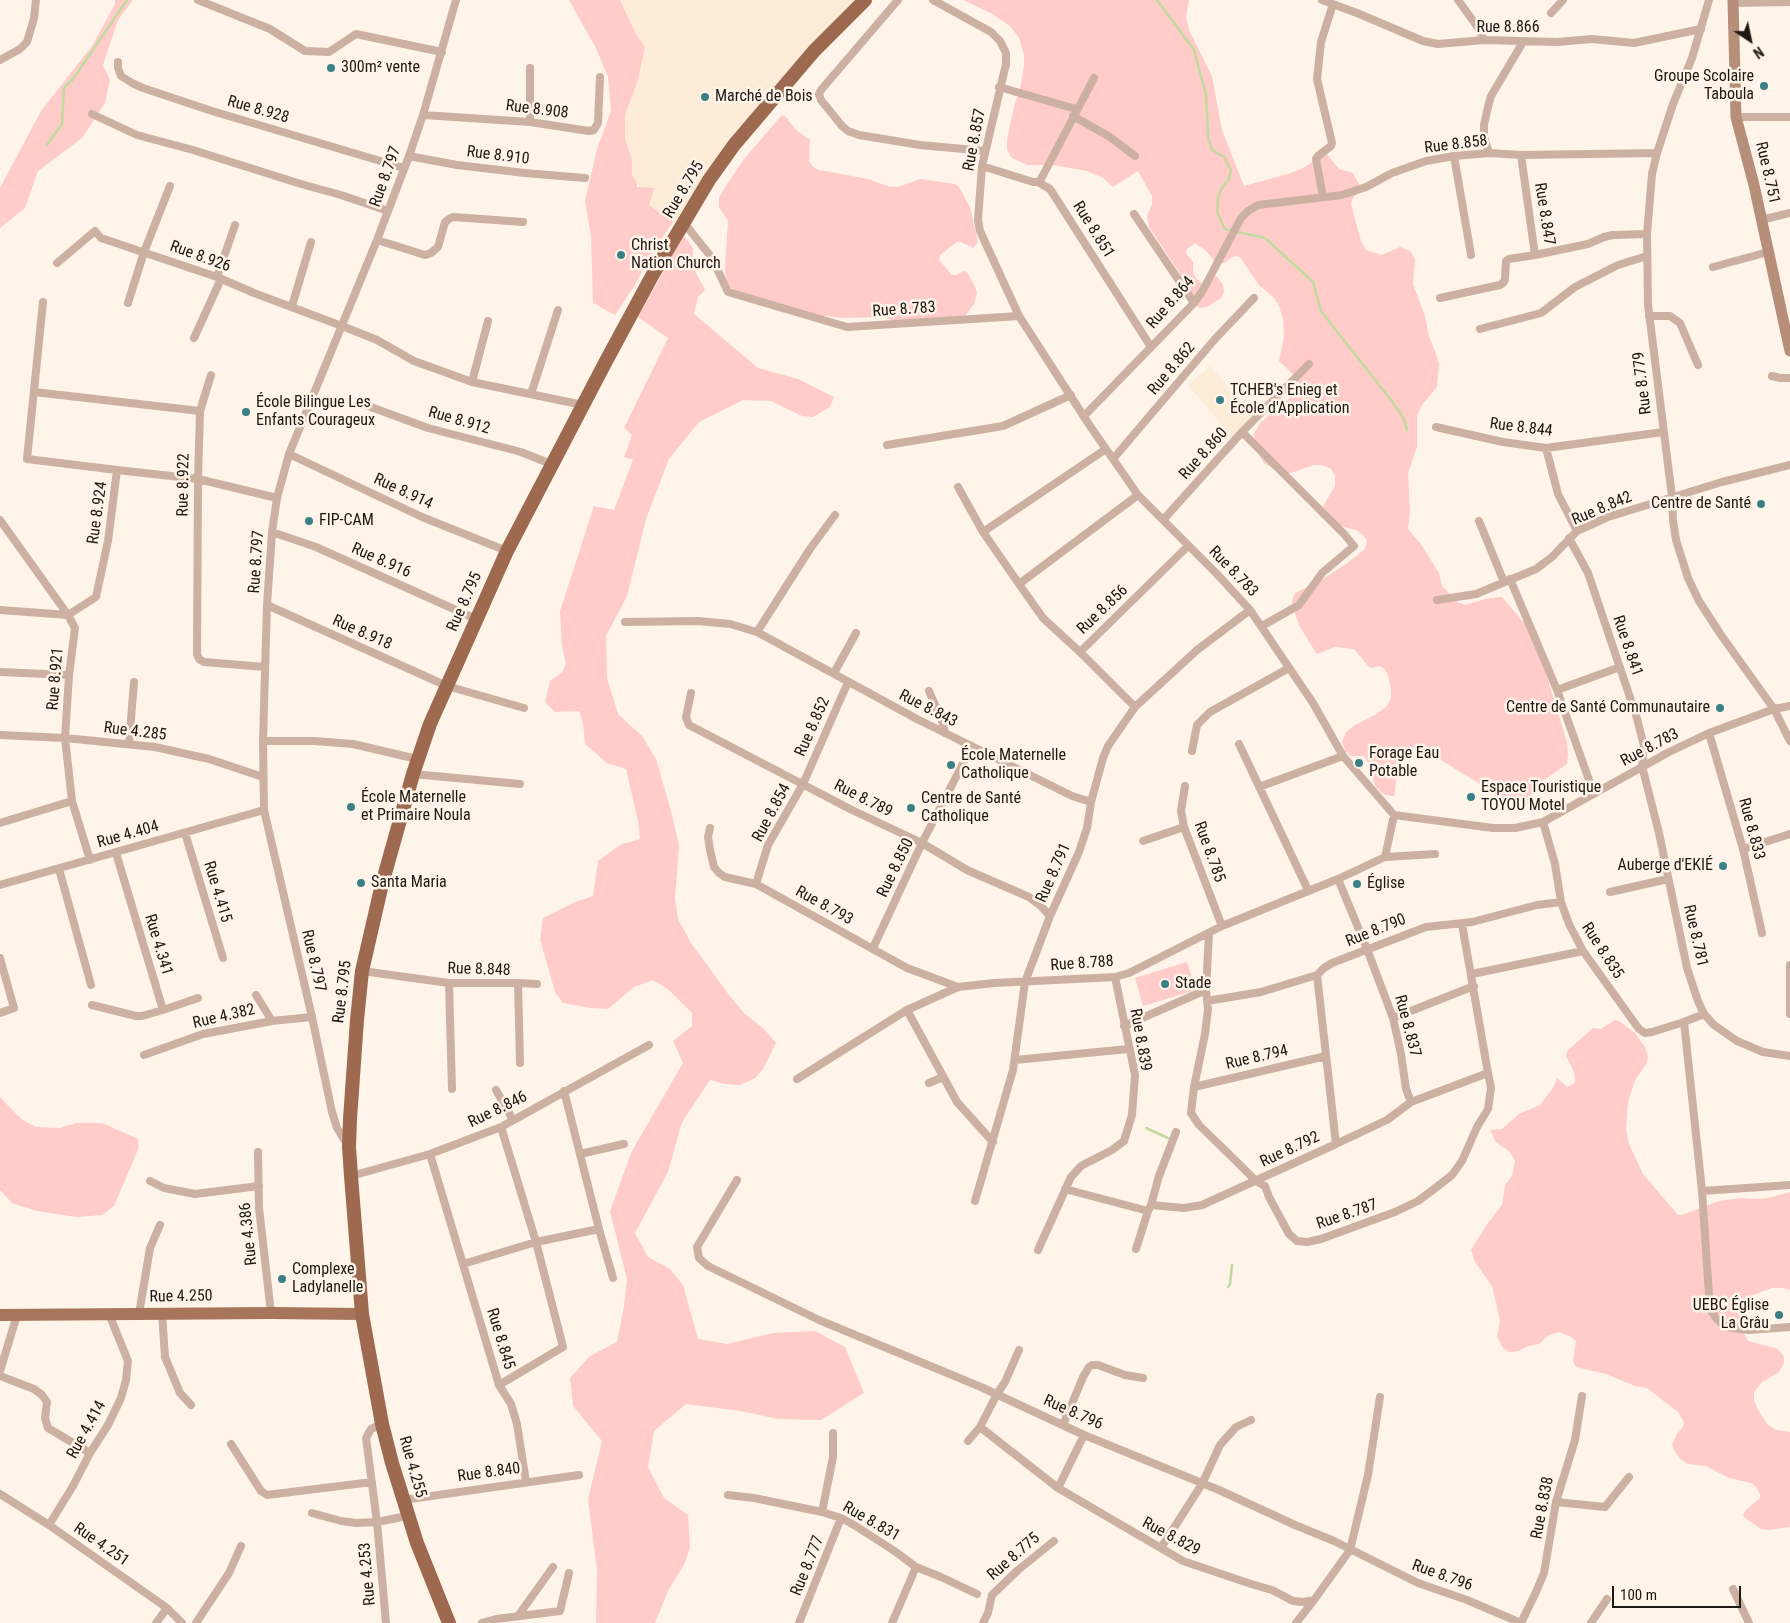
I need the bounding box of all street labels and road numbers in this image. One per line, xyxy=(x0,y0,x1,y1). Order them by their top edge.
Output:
street label: Rue 8.866 xyxy=(1476,18,1540,38)
street label: Rue 8.928 xyxy=(225,92,291,128)
street label: Rue 8.908 xyxy=(504,97,570,123)
street label: Rue 8.857 xyxy=(960,107,990,173)
street label: Rue 8.858 xyxy=(1423,132,1489,158)
street label: Rue 8.751 xyxy=(1751,140,1783,206)
street label: Rue 8.910 xyxy=(465,143,531,169)
street label: Rue 8.797 xyxy=(366,144,406,210)
street label: Rue 8.795 xyxy=(659,158,709,222)
street label: Rue 8.847 xyxy=(1530,181,1558,247)
street label: Rue 8.851 xyxy=(1068,198,1118,262)
street label: Rue 8.926 xyxy=(167,237,233,277)
street label: Rue 8.864 xyxy=(1143,273,1199,333)
street label: Rue 8.783 xyxy=(872,298,936,322)
street label: Rue 8.862 xyxy=(1144,339,1200,399)
street label: Rue 8.779 xyxy=(1630,350,1656,416)
street label: Rue 8.912 xyxy=(426,403,492,439)
street label: Rue 8.844 xyxy=(1488,415,1554,441)
street label: Rue 8.860 xyxy=(1176,424,1232,484)
street label: Rue 8.922 xyxy=(174,453,194,517)
street label: Rue 8.914 xyxy=(370,470,436,514)
street label: Rue 8.924 xyxy=(84,480,112,546)
street label: Rue 8.842 xyxy=(1569,488,1635,530)
street label: Rue 8.797 xyxy=(245,530,269,594)
street label: Rue 8.916 xyxy=(348,539,414,583)
street label: Rue 8.783 xyxy=(1204,543,1262,601)
street label: Rue 8.795 xyxy=(443,569,487,635)
street label: Rue 8.856 xyxy=(1074,581,1132,639)
street label: Rue 8.918 xyxy=(329,611,395,655)
street label: Rue 8.841 xyxy=(1608,613,1646,679)
street label: Rue 8.921 xyxy=(44,647,68,711)
street label: Rue 8.843 xyxy=(895,686,961,732)
street label: Rue 8.852 xyxy=(791,694,835,760)
street label: Rue 4.285 xyxy=(102,719,168,745)
street label: Rue 8.783 xyxy=(1618,725,1682,771)
street label: Rue 8.789 xyxy=(830,776,896,822)
street label: Rue 8.854 xyxy=(749,781,795,845)
street label: Rue 8.833 xyxy=(1734,796,1768,862)
street label: Rue 4.404 xyxy=(95,817,161,853)
street label: Rue 8.785 xyxy=(1189,819,1229,885)
street label: Rue 8.850 xyxy=(874,835,918,901)
street label: Rue 8.791 xyxy=(1032,840,1076,906)
street label: Rue 4.415 xyxy=(199,859,235,925)
street label: Rue 8.793 xyxy=(792,882,856,930)
street label: Rue 8.781 xyxy=(1679,903,1711,969)
street label: Rue 8.790 xyxy=(1343,910,1409,952)
street label: Rue 4.341 xyxy=(140,912,176,978)
street label: Rue 8.835 xyxy=(1577,919,1627,983)
street label: Rue 8.797 xyxy=(297,928,329,994)
street label: Rue 8.788 xyxy=(1050,952,1114,976)
street label: Rue 8.795 xyxy=(330,959,356,1025)
street label: Rue 8.848 xyxy=(447,959,511,981)
street label: Rue 8.837 xyxy=(1390,993,1424,1059)
street label: Rue 4.382 xyxy=(191,1001,257,1033)
street label: Rue 8.839 xyxy=(1125,1007,1155,1073)
street label: Rue 8.794 xyxy=(1224,1042,1290,1074)
street label: Rue 8.846 xyxy=(465,1088,531,1132)
street label: Rue 8.792 xyxy=(1257,1128,1323,1172)
street label: Rue 8.787 xyxy=(1314,1196,1380,1234)
street label: Rue 4.386 xyxy=(236,1202,262,1266)
street label: Rue 4.250 xyxy=(149,1287,213,1307)
street label: Rue 8.845 xyxy=(482,1306,518,1372)
street label: Rue 8.796 xyxy=(1040,1391,1106,1435)
street label: Rue 4.414 xyxy=(63,1398,111,1462)
street label: Rue 4.255 xyxy=(394,1434,430,1500)
street label: Rue 8.840 xyxy=(456,1459,522,1487)
street label: Rue 8.838 xyxy=(1528,1475,1558,1541)
street label: Rue 8.831 xyxy=(839,1498,903,1546)
street label: Rue 8.829 xyxy=(1139,1514,1203,1560)
street label: Rue 4.251 xyxy=(70,1519,132,1571)
street label: Rue 8.775 xyxy=(984,1529,1044,1585)
street label: Rue 8.777 xyxy=(787,1533,829,1599)
street label: Rue 4.253 xyxy=(356,1542,380,1606)
street label: Rue 8.796 xyxy=(1409,1556,1475,1596)

